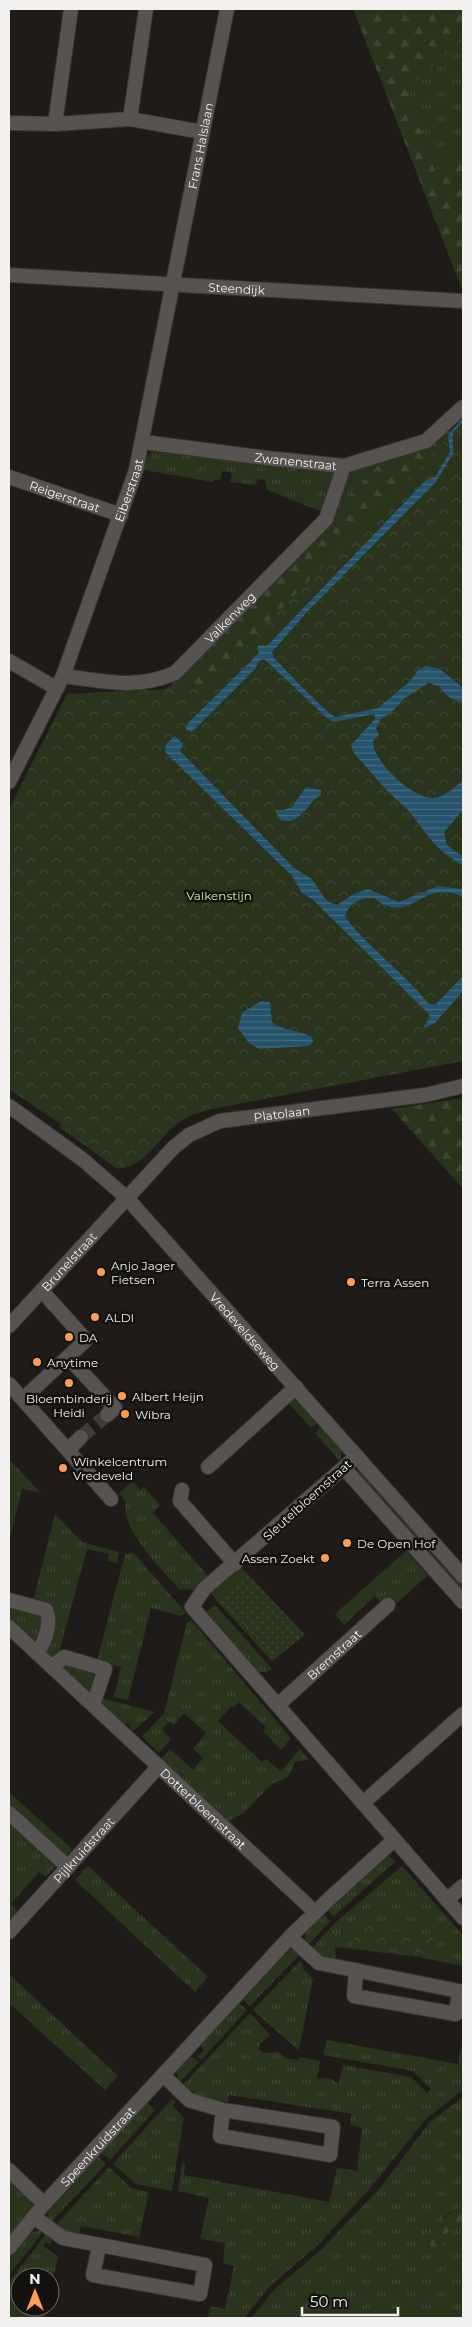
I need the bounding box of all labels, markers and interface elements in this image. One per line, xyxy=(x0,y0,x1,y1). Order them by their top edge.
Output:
street label: Frans Halslaan xyxy=(184,101,216,190)
street label: Steendijk xyxy=(208,279,266,297)
street label: Zwanenstraat xyxy=(254,449,338,473)
street label: Eiberstraat xyxy=(111,457,146,524)
street label: Reigerstraat xyxy=(28,477,102,515)
street label: Valkenweg xyxy=(201,588,258,646)
park label: Valkenstijn xyxy=(186,888,252,903)
street label: Platolaan xyxy=(253,1102,311,1124)
street label: Brunelstraat xyxy=(38,1229,100,1294)
place label: Anjo Jager Fietsen xyxy=(111,1258,175,1287)
marker: Anjo Jager Fietsen xyxy=(95,1266,107,1278)
place label: Terra Assen xyxy=(361,1275,429,1290)
marker: Terra Assen xyxy=(345,1276,357,1288)
street label: Vredeveldseweg xyxy=(207,1289,284,1373)
place label: ALDI xyxy=(105,1310,134,1325)
marker: ALDI xyxy=(89,1311,101,1323)
place label: DA xyxy=(79,1330,98,1345)
marker: DA xyxy=(63,1331,75,1343)
place label: Anytime xyxy=(47,1355,98,1370)
marker: Anytime xyxy=(31,1356,43,1368)
marker: Bloembinderij Heidi xyxy=(63,1377,75,1389)
place label: Albert Heijn xyxy=(132,1389,204,1404)
marker: Albert Heijn xyxy=(116,1390,128,1402)
place label: Bloembinderij Heidi xyxy=(26,1391,112,1420)
place label: Wibra xyxy=(135,1407,171,1422)
marker: Wibra xyxy=(119,1408,131,1420)
place label: Winkelcentrum Vredeveld xyxy=(73,1454,167,1483)
street label: Sleutelbloemstraat xyxy=(260,1456,354,1544)
marker: Winkelcentrum Vredeveld xyxy=(57,1462,69,1474)
place label: De Open Hof xyxy=(357,1536,436,1551)
marker: De Open Hof xyxy=(341,1537,353,1549)
place label: Assen Zoekt xyxy=(242,1551,315,1566)
marker: Assen Zoekt xyxy=(319,1552,331,1564)
street label: Bremstraat xyxy=(304,1626,364,1683)
street label: Dotterbloemstraat xyxy=(158,1765,250,1852)
street label: Pijlkruidstraat xyxy=(50,1813,117,1886)
street label: Speenkruidstraat xyxy=(57,2103,138,2189)
north arrow xyxy=(10,2267,60,2317)
text: N xyxy=(29,2270,41,2288)
scale bar xyxy=(302,2284,398,2316)
text: 50 m xyxy=(310,2292,348,2311)

